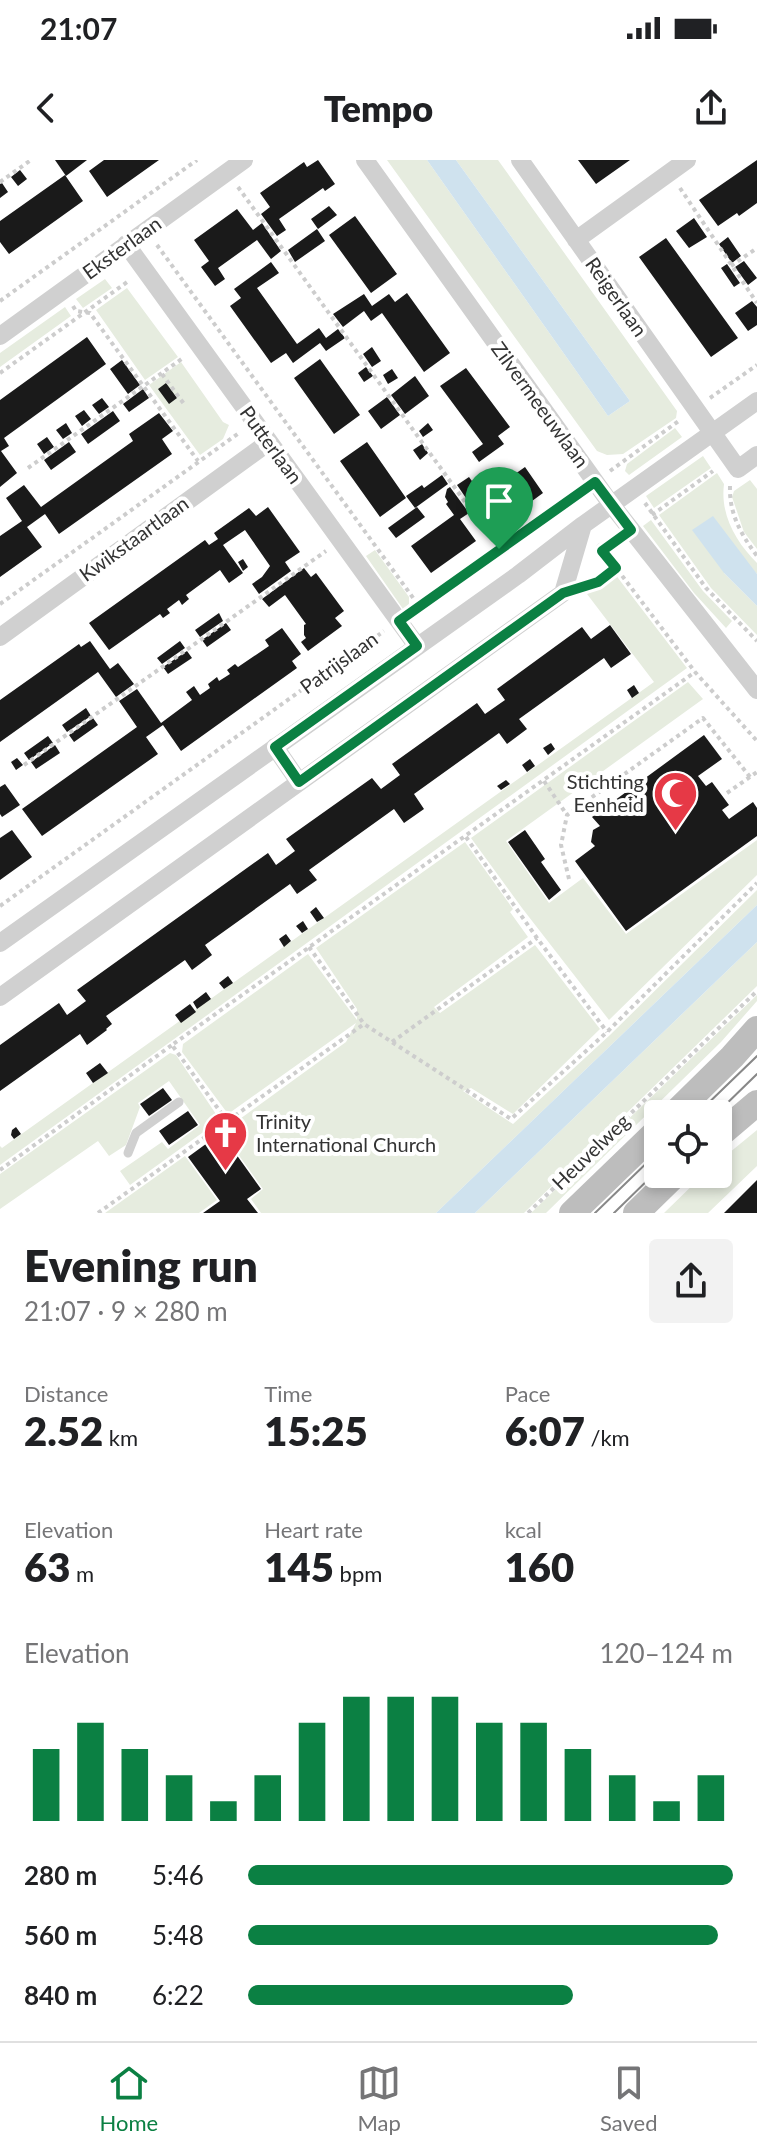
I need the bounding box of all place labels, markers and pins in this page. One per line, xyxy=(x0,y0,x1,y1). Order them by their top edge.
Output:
pin xyxy=(465,467,533,549)
place label: Stichting Eenheid xyxy=(567,769,644,816)
mosque icon: Stichting Eenheid xyxy=(651,770,699,833)
place label: Trinity International Church xyxy=(256,1109,436,1156)
church icon: Trinity International Church xyxy=(201,1110,249,1173)

